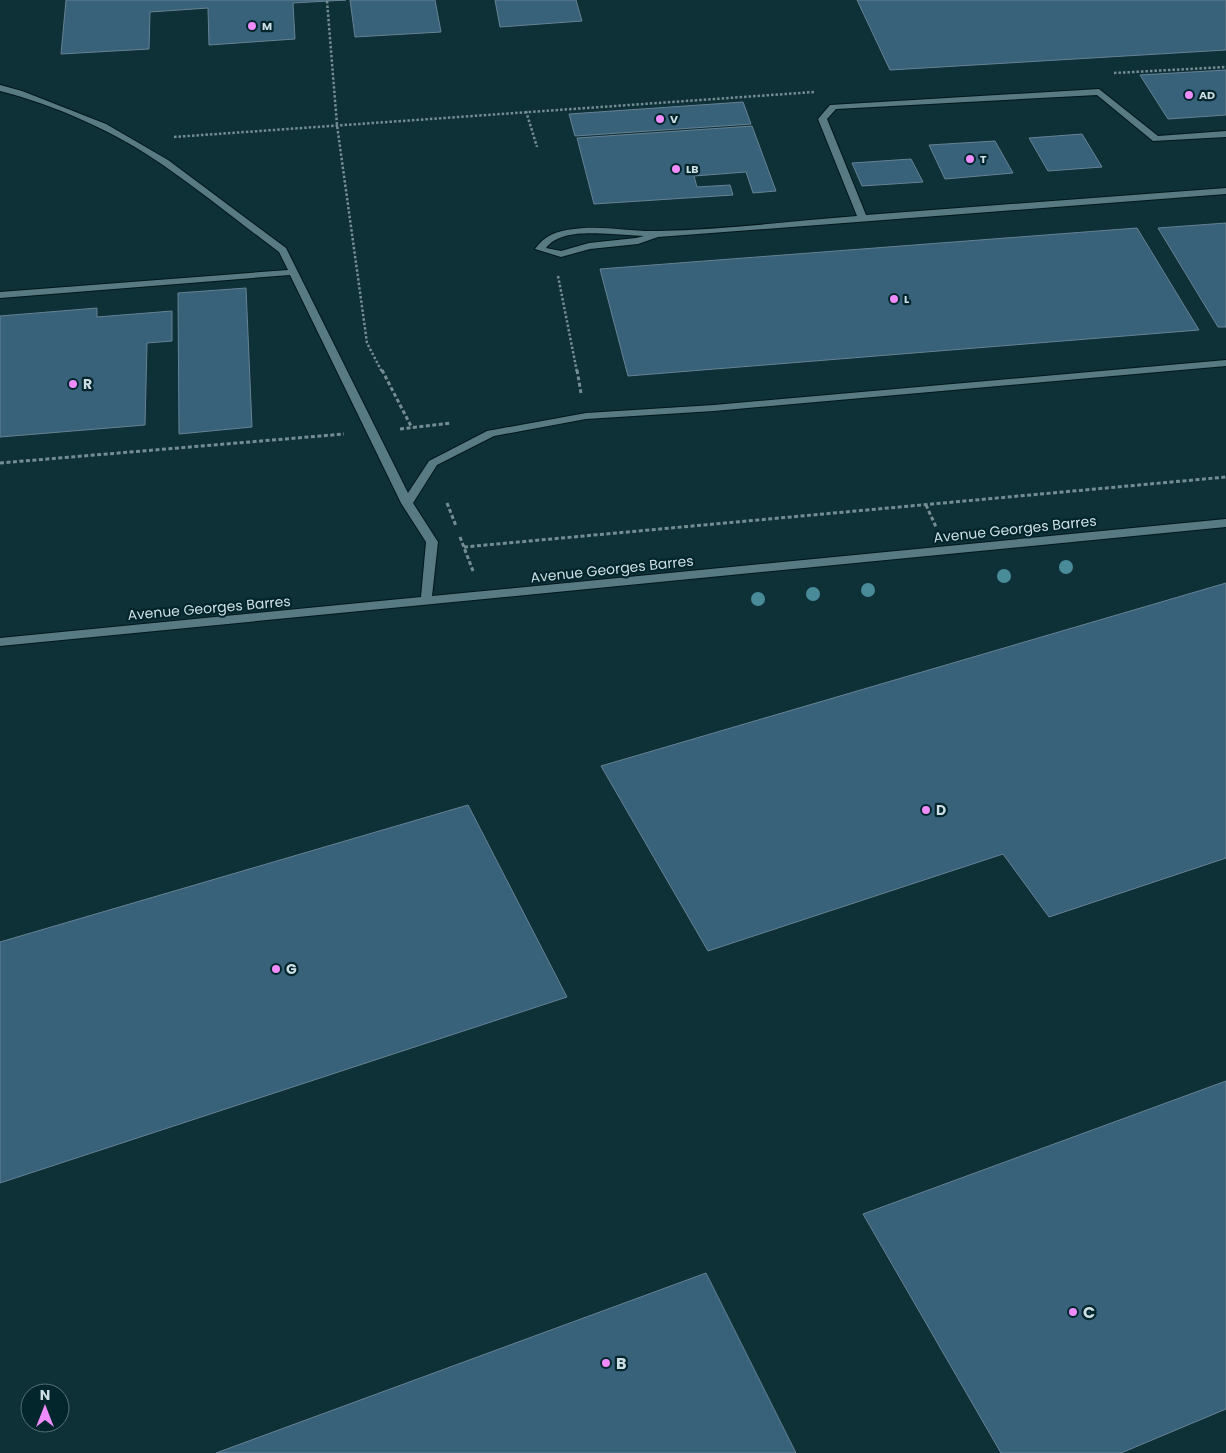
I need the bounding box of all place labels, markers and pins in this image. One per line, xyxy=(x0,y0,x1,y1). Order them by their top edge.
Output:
place label: M xyxy=(262,18,272,34)
marker: M xyxy=(246,20,258,32)
place label: AD xyxy=(1199,87,1215,103)
marker: AD xyxy=(1183,89,1195,101)
place label: V xyxy=(670,111,678,127)
marker: V xyxy=(654,113,666,125)
place label: T xyxy=(980,151,987,167)
marker: T xyxy=(964,153,976,165)
place label: LB xyxy=(686,161,699,177)
marker: LB xyxy=(670,163,682,175)
place label: L xyxy=(904,291,910,307)
marker: L xyxy=(888,293,900,305)
place label: R xyxy=(83,374,92,394)
marker: R xyxy=(67,378,79,390)
place label: D xyxy=(936,800,946,820)
marker: D xyxy=(920,804,932,816)
place label: G xyxy=(286,959,297,979)
marker: G xyxy=(270,963,282,975)
place label: C xyxy=(1083,1301,1095,1324)
marker: C xyxy=(1067,1306,1079,1318)
place label: B xyxy=(616,1352,627,1375)
marker: B xyxy=(600,1357,612,1369)

